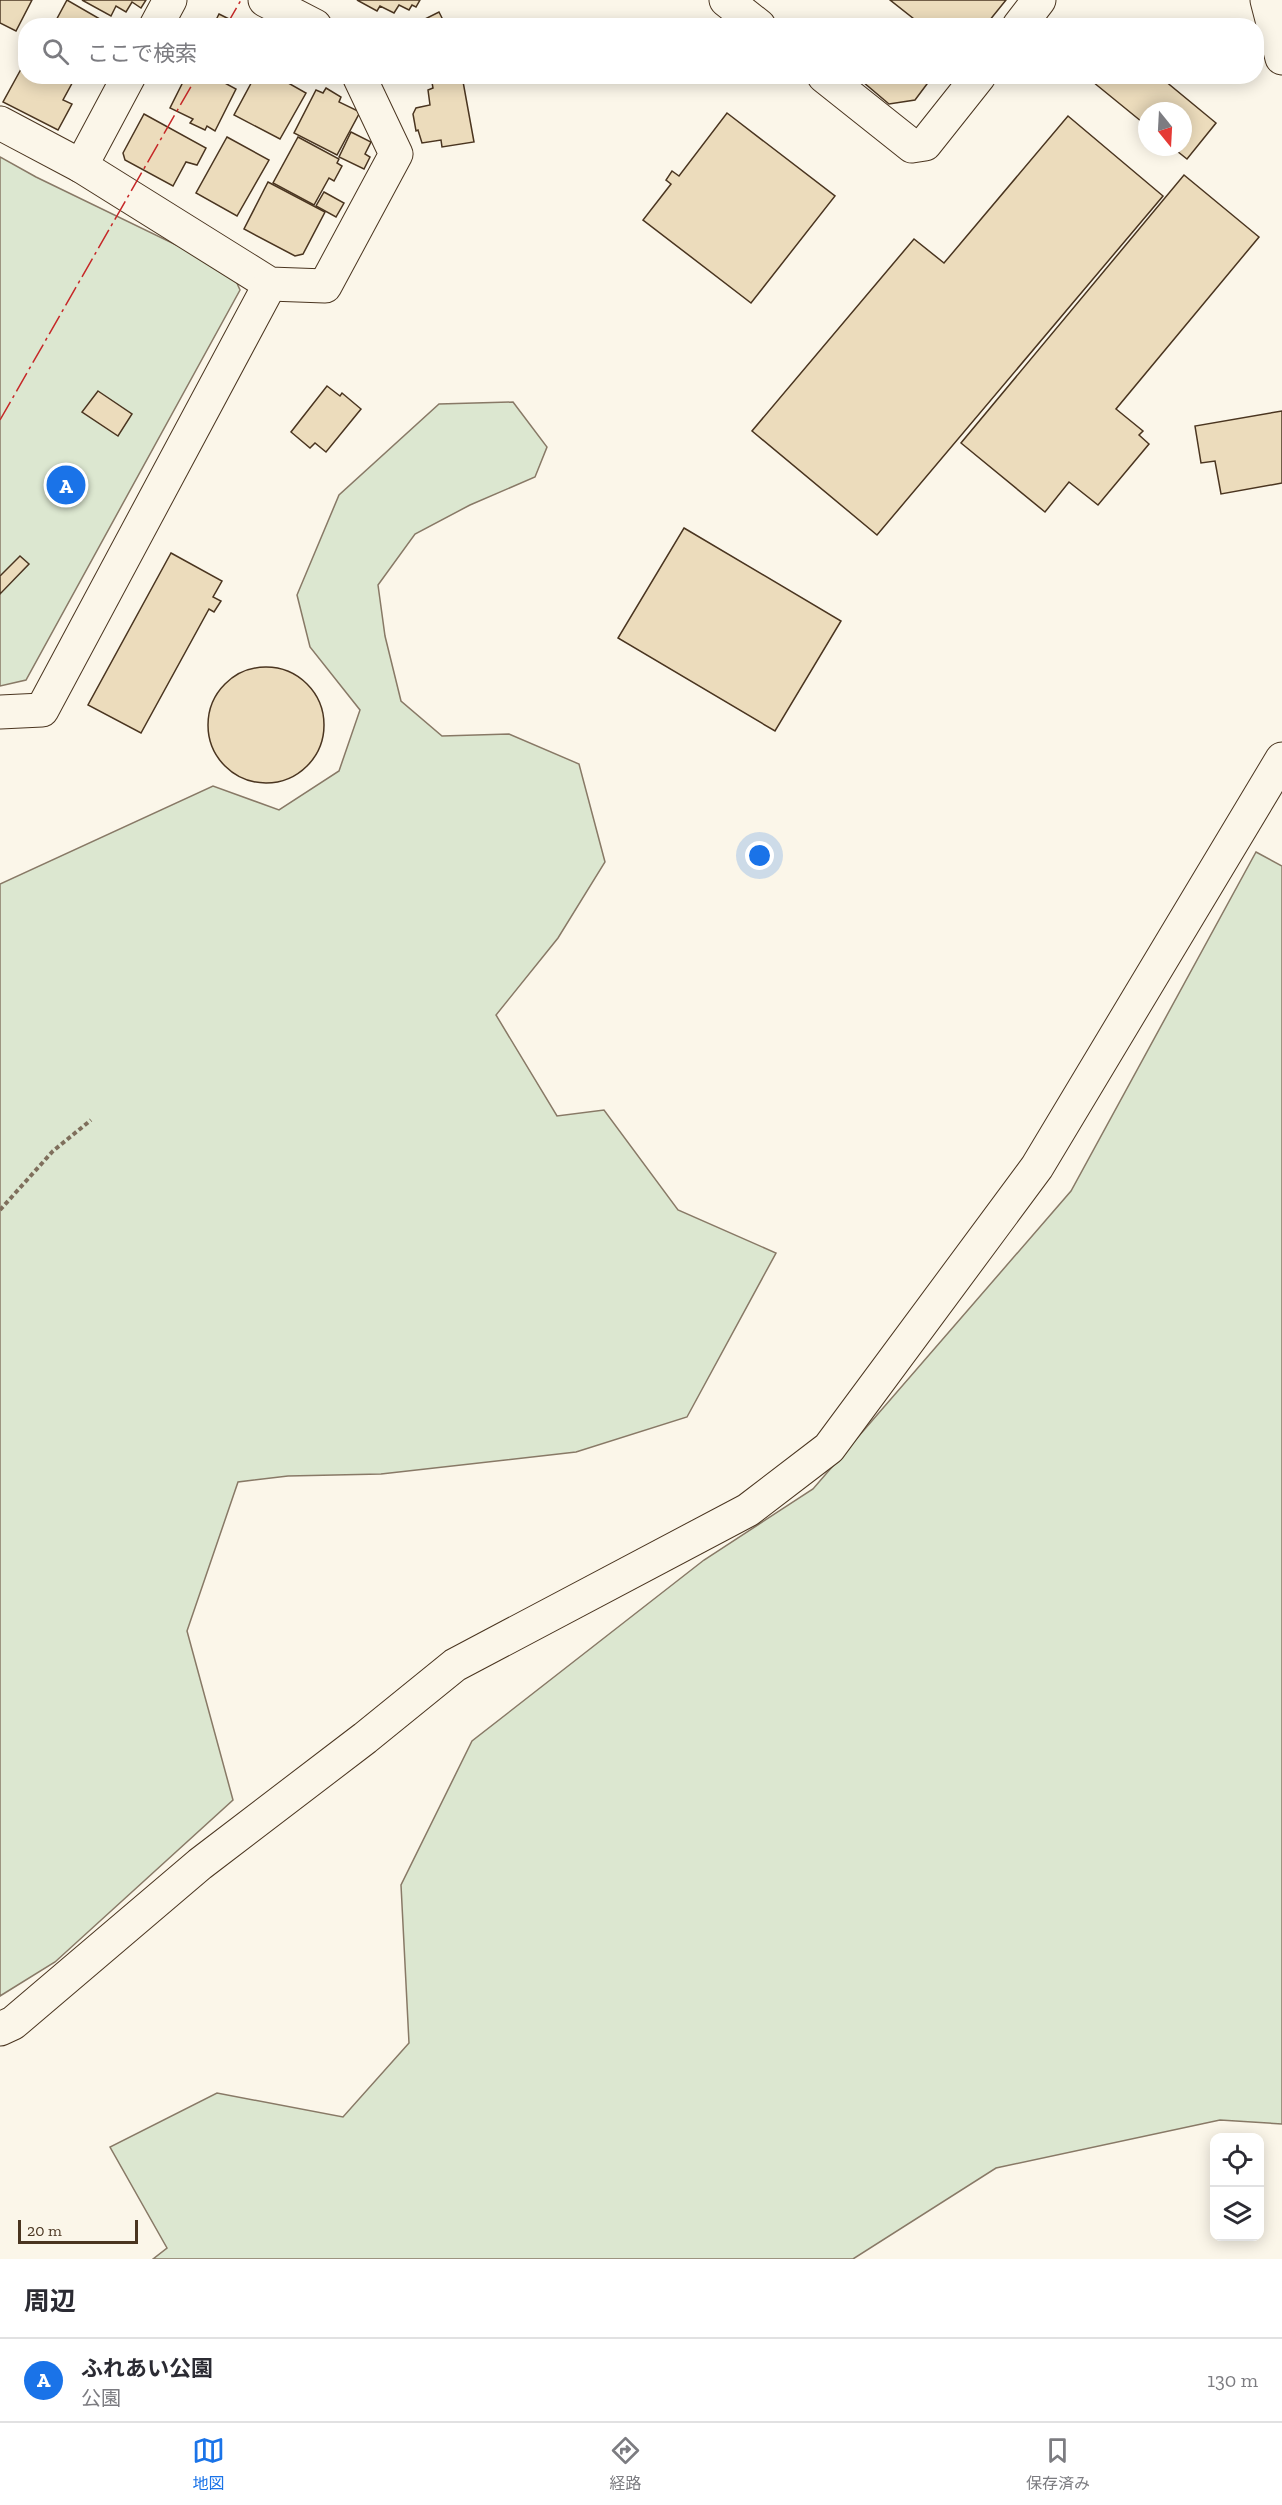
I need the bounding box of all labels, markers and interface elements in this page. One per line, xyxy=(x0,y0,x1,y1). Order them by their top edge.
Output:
search box xyxy=(18,18,1264,84)
icon: search xyxy=(39,35,72,68)
text: ここで検索 xyxy=(87,40,197,67)
north arrow xyxy=(1138,102,1192,156)
pin: A xyxy=(46,462,86,508)
your location xyxy=(745,841,774,870)
map controls xyxy=(1210,2133,1264,2241)
button: locate xyxy=(1210,2133,1264,2187)
button: layers xyxy=(1210,2187,1264,2241)
scale bar xyxy=(18,2217,138,2244)
text: 20 m xyxy=(27,2221,62,2240)
text: 周辺 xyxy=(24,2285,76,2317)
text: ふれあい公園 xyxy=(81,2355,213,2382)
text: A xyxy=(37,2368,50,2392)
text: 130 m xyxy=(1207,2368,1258,2392)
text: 公園 xyxy=(81,2386,121,2410)
tab: 地図 xyxy=(192,2434,225,2494)
tab: 経路 xyxy=(609,2434,642,2494)
tab: 保存済み xyxy=(1026,2434,1090,2494)

